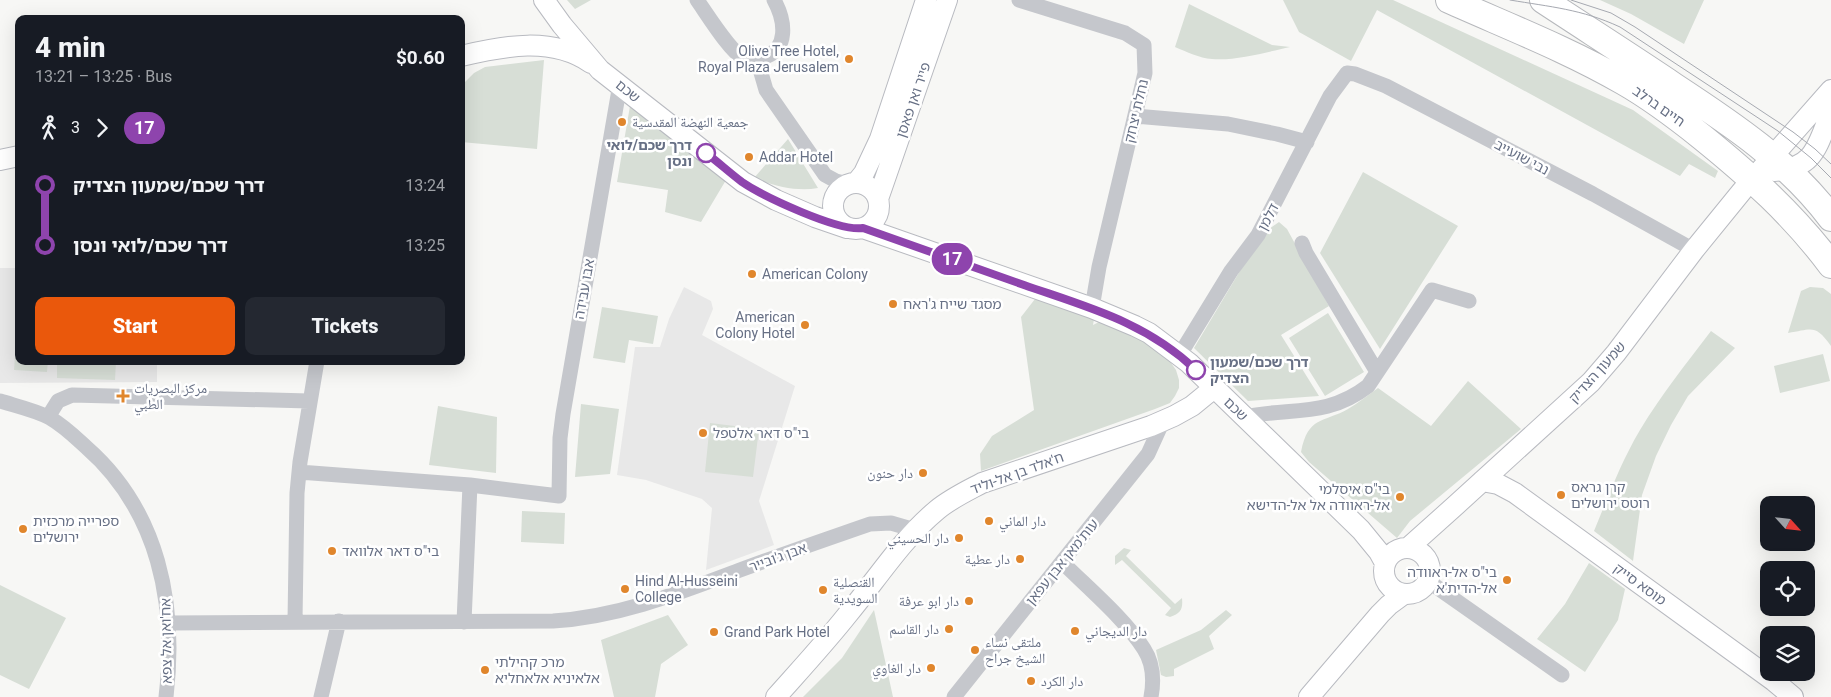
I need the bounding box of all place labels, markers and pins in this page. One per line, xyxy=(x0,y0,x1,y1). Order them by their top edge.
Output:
place label: Olive Tree Hotel, Royal Plaza Jerusalem xyxy=(698,43,839,75)
marker: Olive Tree Hotel, Royal Plaza Jerusalem xyxy=(843,53,855,65)
place label: جمعية النهضة المقدسية xyxy=(632,114,749,130)
marker: جمعية النهضة المقدسية xyxy=(616,116,628,128)
place label: דרך שכם/לואי ונסן xyxy=(606,137,692,169)
marker: דרך שכם/לואי ונסן xyxy=(696,143,716,163)
place label: Addar Hotel xyxy=(759,149,833,165)
marker: Addar Hotel xyxy=(743,151,755,163)
place label: American Colony xyxy=(762,266,868,282)
marker: American Colony xyxy=(746,268,758,280)
place label: מסגד שייח ג'ראח xyxy=(903,296,1001,312)
marker: מסגד שייח ג'ראח xyxy=(887,298,899,310)
place label: American Colony Hotel xyxy=(715,309,795,341)
marker: American Colony Hotel xyxy=(799,319,811,331)
place label: דרך שכם/שמעון הצדיק xyxy=(1210,354,1309,386)
marker: דרך שכם/שמעון הצדיק xyxy=(1186,360,1206,380)
place label: مركز البصريات الطبي xyxy=(134,380,207,416)
marker: مركز البصريات الطبي xyxy=(116,389,130,403)
place label: בי"ס דאר אלטפל xyxy=(713,425,809,441)
marker: בי"ס דאר אלטפל xyxy=(697,427,709,439)
place label: دار حنون xyxy=(867,465,913,482)
marker: دار حنون xyxy=(917,467,929,479)
place label: קרן גראס רוטס ירושלים xyxy=(1571,479,1650,511)
place label: בי"ס איסלמי אל-ראוודה אל אל-הדישא xyxy=(1247,481,1390,513)
marker: קרן גראס רוטס ירושלים xyxy=(1555,489,1567,501)
marker: בי"ס איסלמי אל-ראוודה אל אל-הדישא xyxy=(1394,491,1406,503)
place label: ספרייה מרכזית ירושלים xyxy=(33,513,119,545)
place label: دار الماني xyxy=(999,513,1046,533)
marker: دار الماني xyxy=(983,515,995,527)
marker: ספרייה מרכזית ירושלים xyxy=(17,523,29,535)
place label: دار الحسيني xyxy=(887,530,949,550)
marker: دار الحسيني xyxy=(953,532,965,544)
place label: בי"ס דאר אלוואד xyxy=(342,543,439,559)
marker: בי"ס דאר אלוואד xyxy=(326,545,338,557)
place label: دار عطية xyxy=(965,551,1010,568)
marker: دار عطية xyxy=(1014,553,1026,565)
place label: בי"ס אל-ראוודה אל-הדית'א xyxy=(1407,564,1497,596)
place label: Hind Al-Husseini College xyxy=(635,573,738,605)
place label: القنصلية السويدية xyxy=(833,574,878,607)
marker: בי"ס אל-ראוודה אל-הדית'א xyxy=(1501,574,1513,586)
marker: Hind Al-Husseini College xyxy=(619,583,631,595)
marker: القنصلية السويدية xyxy=(817,584,829,596)
place label: دار ابو عرفة xyxy=(899,593,959,610)
marker: دار ابو عرفة xyxy=(963,595,975,607)
place label: دار القاسم xyxy=(889,621,939,639)
marker: دار القاسم xyxy=(943,623,955,635)
place label: دار الديجاني xyxy=(1085,623,1147,643)
place label: Grand Park Hotel xyxy=(724,624,830,640)
marker: دار الديجاني xyxy=(1069,625,1081,637)
marker: Grand Park Hotel xyxy=(708,626,720,638)
place label: ملتقى نساء الشيخ جراح xyxy=(985,634,1045,668)
marker: ملتقى نساء الشيخ جراح xyxy=(969,644,981,656)
place label: מרכ קהילתי אלאיניא אלאחליא xyxy=(495,654,600,686)
place label: دار الغاوي xyxy=(872,660,921,680)
marker: دار الغاوي xyxy=(925,662,937,674)
marker: מרכ קהילתי אלאיניא אלאחליא xyxy=(479,664,491,676)
place label: دار الكرد xyxy=(1041,673,1083,690)
marker: دار الكرد xyxy=(1025,675,1037,687)

